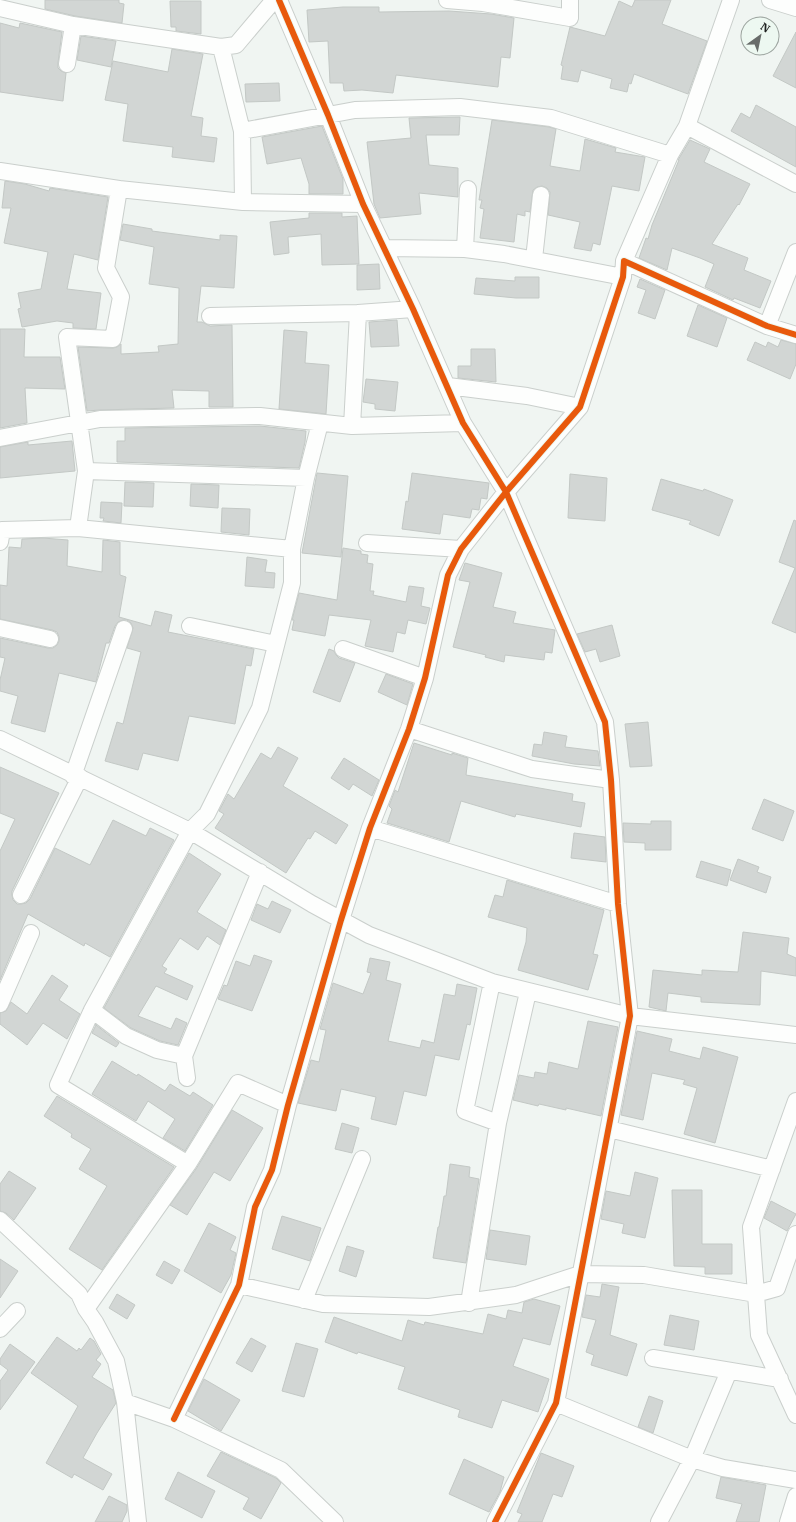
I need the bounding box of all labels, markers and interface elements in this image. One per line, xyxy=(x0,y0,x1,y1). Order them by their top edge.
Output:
north arrow xyxy=(740,16,780,56)
text: N xyxy=(758,19,773,36)

